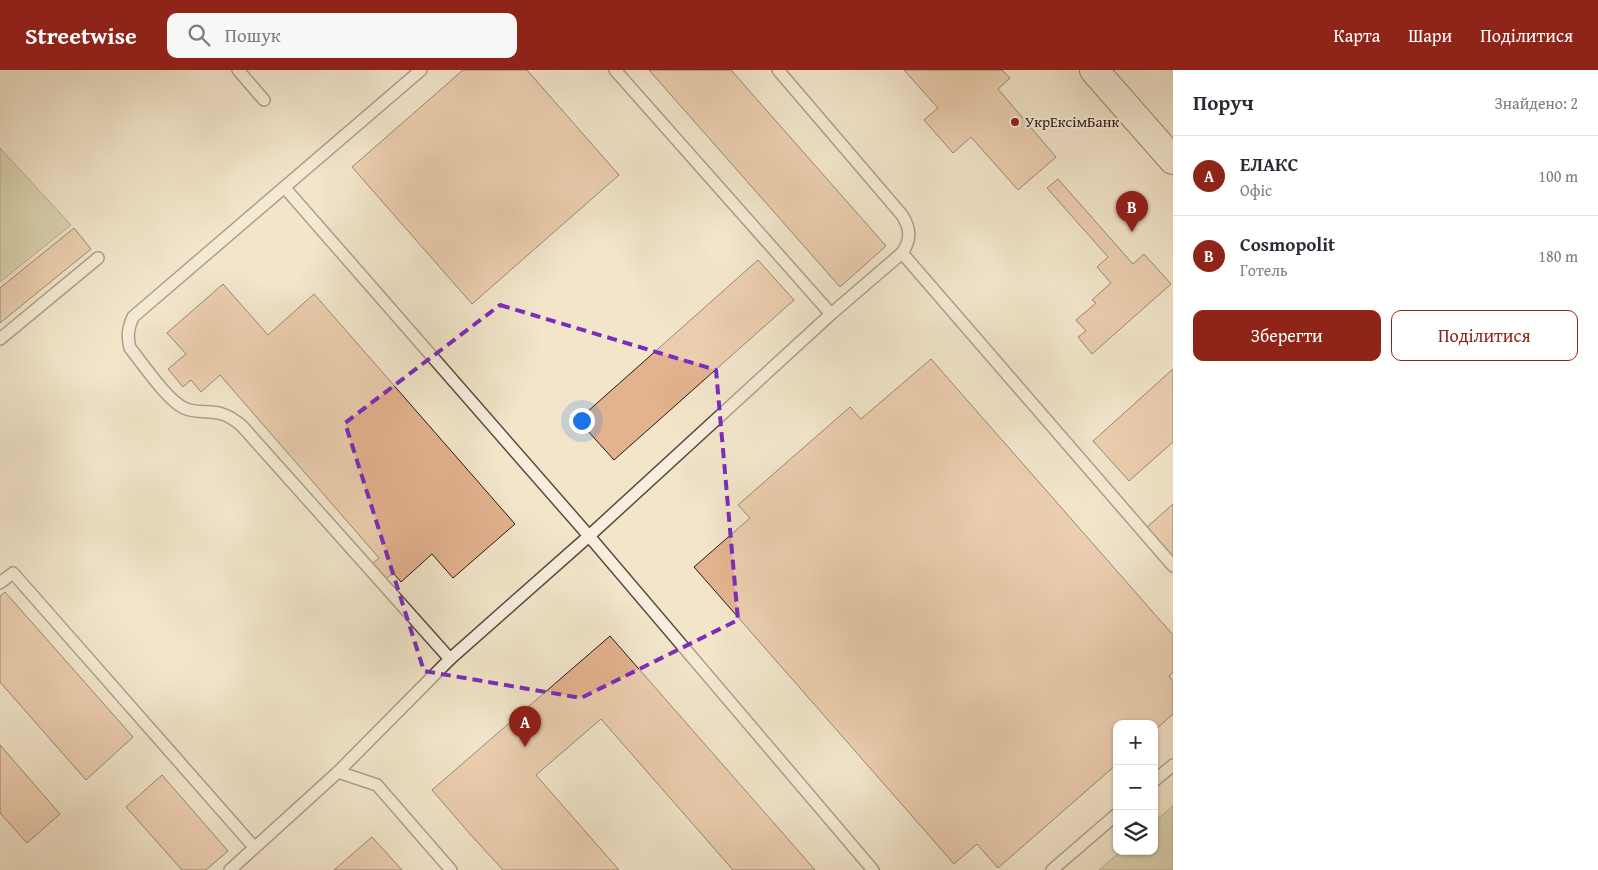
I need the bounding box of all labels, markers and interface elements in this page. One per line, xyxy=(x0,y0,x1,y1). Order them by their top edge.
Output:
search box xyxy=(167,13,517,58)
text: Streetwise xyxy=(25,18,137,53)
icon: search xyxy=(185,21,213,49)
text: Пошук xyxy=(225,21,281,49)
text: Карта xyxy=(1334,22,1380,49)
text: Шари xyxy=(1408,22,1452,49)
text: Поділитися xyxy=(1480,22,1573,49)
text: Поруч xyxy=(1193,87,1254,118)
text: Знайдено: 2 xyxy=(1495,91,1578,115)
place label: УкрЕксімБанк xyxy=(1025,111,1119,132)
marker: УкрЕксімБанк xyxy=(1009,116,1021,128)
text: ЕЛАКС xyxy=(1240,150,1298,178)
text: A xyxy=(1204,164,1214,188)
text: 100 m xyxy=(1538,164,1578,188)
text: Офіс xyxy=(1240,178,1272,202)
pin: B xyxy=(1116,191,1148,232)
text: Cosmopolit xyxy=(1240,230,1335,258)
text: B xyxy=(1204,244,1214,268)
text: 180 m xyxy=(1538,244,1578,268)
text: Готель xyxy=(1240,258,1288,282)
button: Зберегти xyxy=(1193,310,1381,361)
button: Поділитися xyxy=(1391,310,1578,361)
your location xyxy=(569,408,595,434)
pin: A xyxy=(509,706,541,747)
map controls xyxy=(1113,720,1158,855)
button: + xyxy=(1113,720,1158,765)
button: − xyxy=(1113,765,1158,810)
button: layers xyxy=(1113,810,1158,855)

